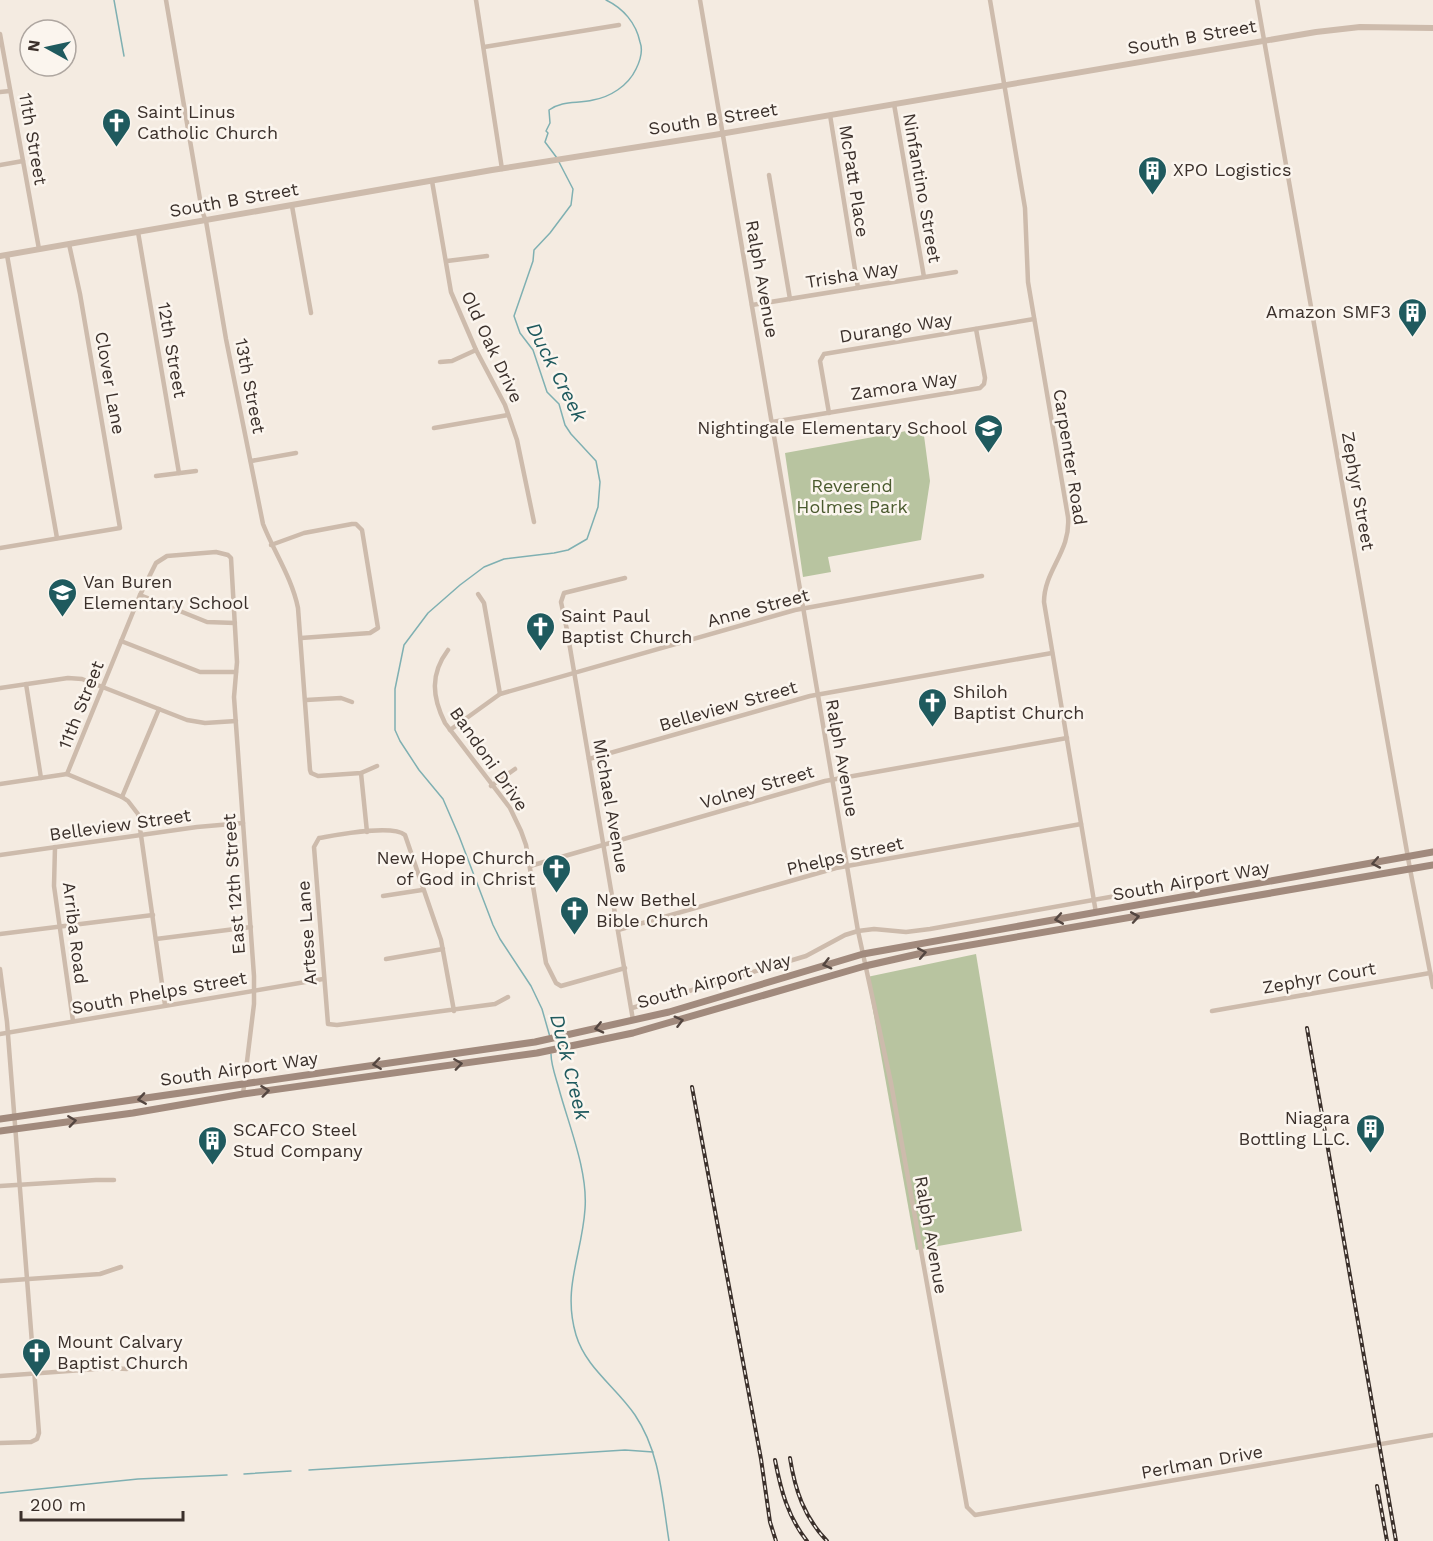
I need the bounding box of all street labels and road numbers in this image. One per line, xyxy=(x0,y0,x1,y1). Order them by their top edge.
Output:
street label: South B Street xyxy=(1126,15,1258,58)
street label: 11th Street xyxy=(15,91,52,187)
street label: South B Street xyxy=(647,98,779,139)
street label: Ninfantino Street xyxy=(899,112,946,265)
street label: McPatt Place xyxy=(835,123,874,239)
street label: South B Street xyxy=(168,178,300,221)
street label: Ralph Avenue xyxy=(742,218,783,339)
street label: Trisha Way xyxy=(804,257,900,292)
street label: Old Oak Drive xyxy=(457,288,527,406)
street label: 12th Street xyxy=(154,301,191,400)
street label: Durango Way xyxy=(838,308,955,347)
street label: Clover Lane xyxy=(91,330,130,436)
street label: 13th Street xyxy=(231,337,270,436)
street label: Zamora Way xyxy=(849,367,959,404)
street label: Carpenter Road xyxy=(1049,387,1092,526)
street label: Zephyr Street xyxy=(1338,430,1379,552)
street label: Anne Street xyxy=(705,584,812,631)
street label: 11th Street xyxy=(53,657,108,752)
street label: Belleview Street xyxy=(656,676,800,735)
street label: Ralph Avenue xyxy=(822,697,863,818)
street label: Bandoni Drive xyxy=(446,703,533,815)
street label: Michael Avenue xyxy=(589,737,634,875)
street label: Volney Street xyxy=(698,760,817,813)
street label: Belleview Street xyxy=(48,804,192,845)
street label: East 12th Street xyxy=(218,813,249,955)
street label: Phelps Street xyxy=(784,832,906,879)
street label: South Airport Way xyxy=(1111,856,1272,905)
street label: Artese Lane xyxy=(292,880,321,986)
street label: Arriba Road xyxy=(59,881,92,985)
street label: South Airport Way xyxy=(634,948,794,1013)
street label: Zephyr Court xyxy=(1261,957,1378,998)
street label: South Phelps Street xyxy=(70,967,249,1018)
street label: South Airport Way xyxy=(159,1047,320,1090)
street label: Ralph Avenue xyxy=(911,1174,952,1295)
street label: Perlman Drive xyxy=(1139,1440,1265,1483)

